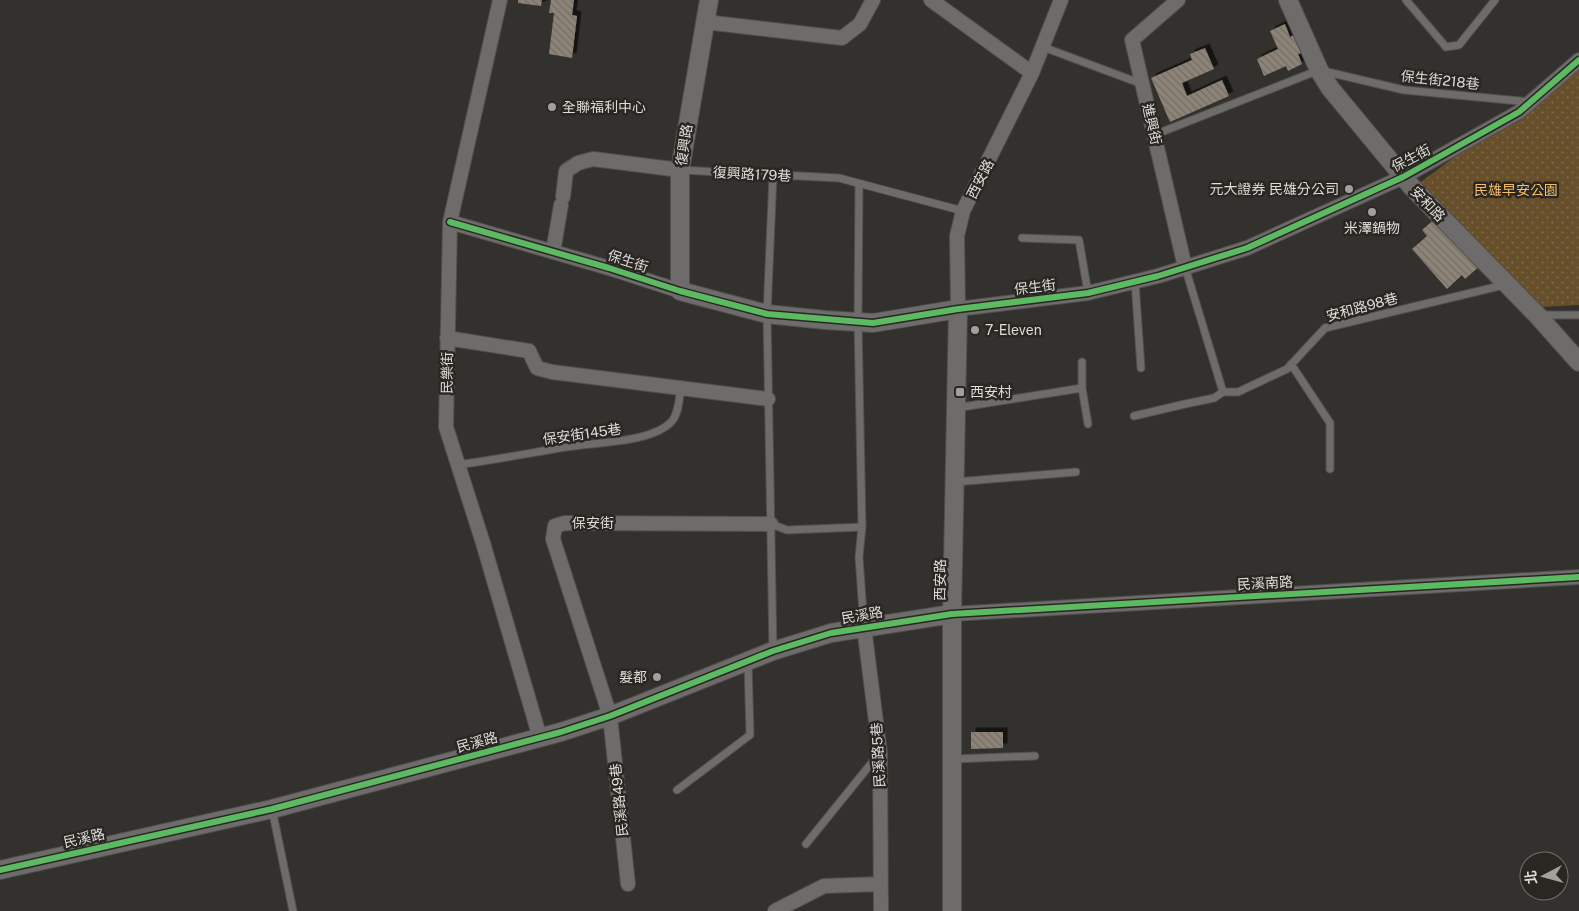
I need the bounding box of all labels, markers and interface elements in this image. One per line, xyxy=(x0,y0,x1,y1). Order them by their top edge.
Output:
street label: 保生街218巷 xyxy=(1400,68,1480,92)
place label: 全聯福利中心 xyxy=(562,99,646,115)
marker: 全聯福利中心 xyxy=(546,101,558,113)
street label: 進興街 xyxy=(1139,102,1165,146)
street label: 復興路 xyxy=(673,123,695,167)
street label: 保生街 xyxy=(1389,141,1433,175)
street label: 西安路 xyxy=(963,157,997,201)
street label: 復興路179巷 xyxy=(712,164,792,184)
place label: 元大證券 民雄分公司 xyxy=(1210,181,1339,197)
park label: 民雄早安公園 xyxy=(1474,182,1558,198)
marker: 元大證券 民雄分公司 xyxy=(1343,183,1355,195)
street label: 安和路 xyxy=(1408,183,1448,225)
marker: 米澤鍋物 xyxy=(1366,206,1378,218)
place label: 米澤鍋物 xyxy=(1344,220,1400,236)
street label: 保生街 xyxy=(606,247,650,275)
street label: 保生街 xyxy=(1013,277,1057,297)
street label: 安和路98巷 xyxy=(1324,290,1400,324)
place label: 7-Eleven xyxy=(985,322,1042,338)
marker: 7-Eleven xyxy=(969,324,981,336)
street label: 民樂街 xyxy=(439,352,455,394)
place label: 西安村 xyxy=(970,384,1012,400)
marker: 西安村 xyxy=(954,386,966,398)
street label: 保安街145巷 xyxy=(542,421,622,447)
street label: 保安街 xyxy=(572,515,614,531)
street label: 西安路 xyxy=(932,559,948,601)
street label: 民溪南路 xyxy=(1237,574,1293,592)
street label: 民溪路 xyxy=(840,603,884,627)
place label: 髮都 xyxy=(619,669,647,685)
marker: 髮都 xyxy=(651,671,663,683)
street label: 民溪路5巷 xyxy=(868,722,888,788)
street label: 民溪路 xyxy=(455,729,499,755)
street label: 民溪路49巷 xyxy=(607,763,631,837)
street label: 民溪路 xyxy=(62,825,106,851)
north arrow xyxy=(1519,851,1569,901)
text: 北 xyxy=(1522,870,1540,885)

